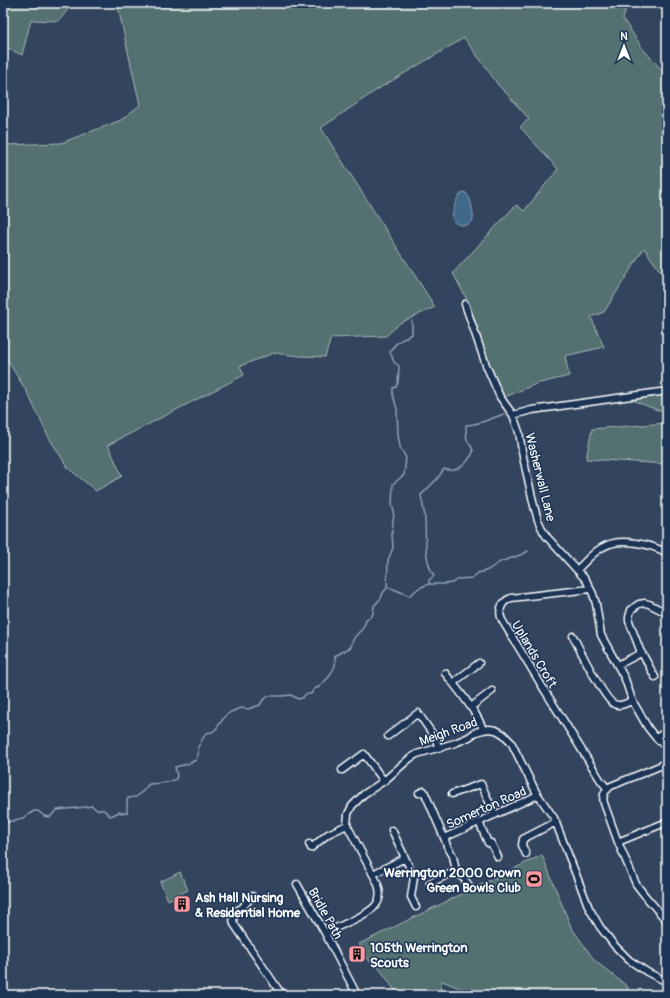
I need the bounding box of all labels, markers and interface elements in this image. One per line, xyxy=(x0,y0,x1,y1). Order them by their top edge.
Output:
north arrow xyxy=(604,26,644,66)
text: N xyxy=(620,30,628,43)
street label: Washerwall Lane xyxy=(521,431,559,524)
street label: Uplands Croft xyxy=(508,618,561,692)
street label: Meigh Road xyxy=(417,714,480,750)
street label: Somerton Road xyxy=(444,783,529,833)
place label: Werrington 2000 Crown Green Bowls Club xyxy=(384,865,522,896)
sports icon: Werrington 2000 Crown Green Bowls Club xyxy=(524,869,544,889)
street label: Bridle Path xyxy=(304,885,346,942)
place label: Ash Hall Nursing & Residential Home xyxy=(195,890,301,921)
building icon: Ash Hall Nursing & Residential Home xyxy=(172,894,192,914)
place label: 105th Werrington Scouts xyxy=(370,940,468,971)
building icon: 105th Werrington Scouts xyxy=(347,944,367,964)

